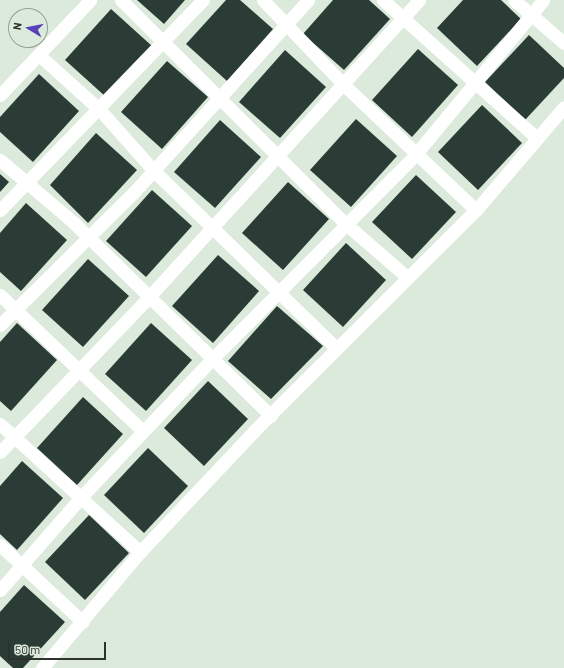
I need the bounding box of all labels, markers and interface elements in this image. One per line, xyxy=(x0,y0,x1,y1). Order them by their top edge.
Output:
north arrow xyxy=(8,8,48,48)
text: N xyxy=(10,21,24,31)
scale bar xyxy=(10,634,108,660)
text: 50 m xyxy=(15,642,40,656)

